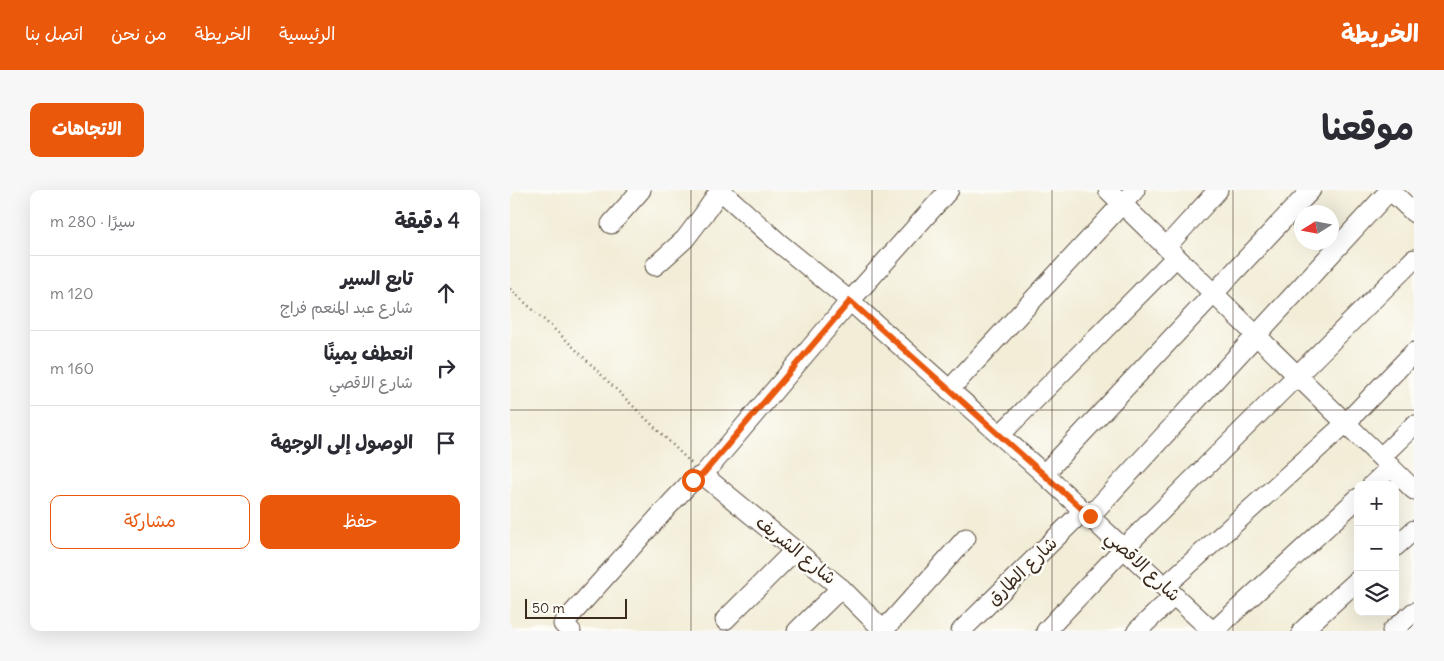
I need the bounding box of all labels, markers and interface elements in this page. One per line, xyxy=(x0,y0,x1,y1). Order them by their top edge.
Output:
text: الخريطة xyxy=(1341,18,1419,48)
text: اتصل بنا xyxy=(25,22,83,45)
text: من نحن xyxy=(111,22,167,45)
text: الخريطة xyxy=(195,22,251,45)
text: الرئيسية xyxy=(279,22,336,45)
button: الاتجاهات xyxy=(30,103,144,157)
text: موقعنا xyxy=(1321,105,1414,149)
north arrow xyxy=(1294,205,1339,250)
text: 4 دقيقة xyxy=(394,207,460,234)
text: سيرًا · 280 m xyxy=(50,211,135,231)
text: تابع السير xyxy=(341,266,413,290)
icon: ahead xyxy=(432,279,460,307)
text: 120 m xyxy=(50,283,94,303)
text: شارع عبد المنعم فراج xyxy=(280,297,413,317)
text: انعطف يمينًا xyxy=(324,341,413,365)
icon: right xyxy=(432,354,460,382)
text: 160 m xyxy=(50,358,94,378)
text: شارع الاقصي xyxy=(329,372,413,392)
icon: arrive xyxy=(432,429,460,457)
text: الوصول إلى الوجهة xyxy=(270,430,413,454)
route start xyxy=(682,469,705,492)
map controls xyxy=(1354,481,1399,616)
button: + xyxy=(1354,481,1399,526)
button: مشاركة xyxy=(50,495,250,549)
button: حفظ xyxy=(260,495,460,549)
route end xyxy=(1079,505,1102,528)
street label: شارع الشريف xyxy=(751,510,841,590)
street label: شارع الاقصي xyxy=(1098,525,1186,610)
button: − xyxy=(1354,526,1399,571)
street label: شارع الطارق xyxy=(982,531,1062,611)
button: layers xyxy=(1354,571,1399,616)
scale bar xyxy=(525,596,628,619)
text: 50 m xyxy=(532,599,565,617)

